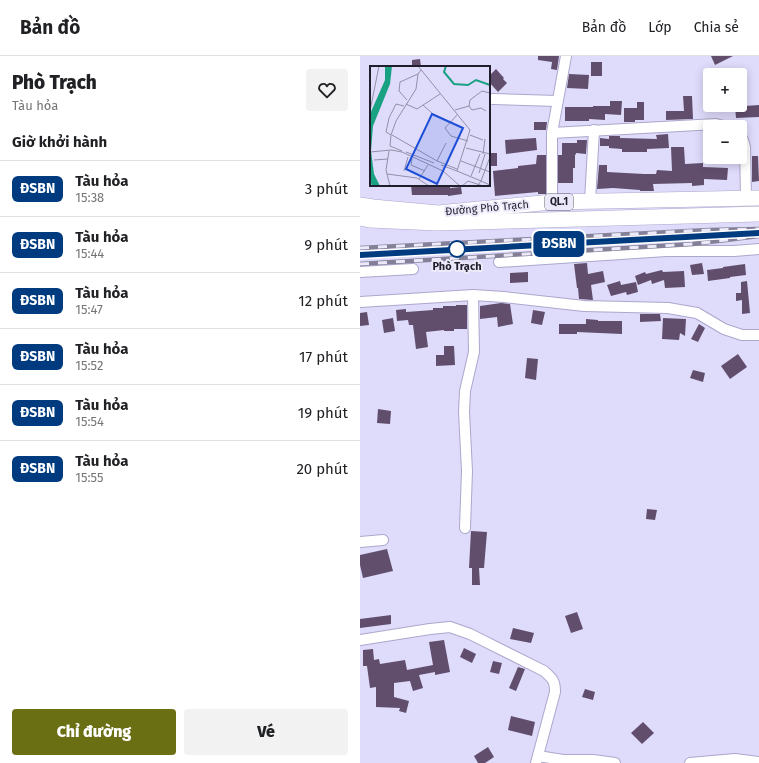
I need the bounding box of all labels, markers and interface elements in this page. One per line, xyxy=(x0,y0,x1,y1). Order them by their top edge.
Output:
text: Bản đồ xyxy=(20,16,80,39)
text: Bản đồ xyxy=(582,19,626,36)
text: Lớp xyxy=(648,19,672,36)
text: Chia sẻ xyxy=(694,19,739,36)
inset map xyxy=(370,66,490,186)
map controls xyxy=(703,68,747,164)
button: + xyxy=(703,68,747,112)
button: heart xyxy=(306,69,348,111)
text: Phò Trạch xyxy=(12,71,97,94)
text: Tàu hỏa xyxy=(12,98,58,113)
button: − xyxy=(703,120,747,164)
text: Giờ khởi hành xyxy=(12,133,107,151)
text: Tàu hỏa xyxy=(75,172,128,190)
text: ĐSBN xyxy=(20,180,55,197)
text: 3 phút xyxy=(305,180,348,198)
text: 15:38 xyxy=(75,190,104,205)
road number: QL.1 xyxy=(545,194,573,210)
street label: Đường Phò Trạch xyxy=(445,198,529,218)
text: Tàu hỏa xyxy=(75,228,128,246)
line badge: ĐSBN xyxy=(531,231,587,257)
text: ĐSBN xyxy=(541,235,577,252)
text: ĐSBN xyxy=(20,236,55,253)
text: 9 phút xyxy=(304,236,348,254)
marker: Phò Trạch xyxy=(448,240,466,258)
text: 15:44 xyxy=(75,246,104,261)
place label: Phò Trạch xyxy=(432,260,482,273)
text: Tàu hỏa xyxy=(75,284,128,302)
text: ĐSBN xyxy=(20,292,55,309)
text: 12 phút xyxy=(298,292,348,310)
text: 15:47 xyxy=(75,302,103,317)
text: Tàu hỏa xyxy=(75,340,128,358)
text: ĐSBN xyxy=(20,348,55,365)
text: 17 phút xyxy=(299,348,348,366)
text: 15:52 xyxy=(75,358,103,373)
text: Tàu hỏa xyxy=(75,396,128,414)
text: ĐSBN xyxy=(20,404,55,421)
text: 19 phút xyxy=(298,404,348,422)
text: 15:54 xyxy=(75,414,104,429)
text: Tàu hỏa xyxy=(75,452,128,470)
text: ĐSBN xyxy=(20,460,55,477)
text: 20 phút xyxy=(296,460,348,478)
text: 15:55 xyxy=(75,470,104,485)
button: Chỉ đường xyxy=(12,709,176,755)
button: Vé xyxy=(184,709,348,755)

